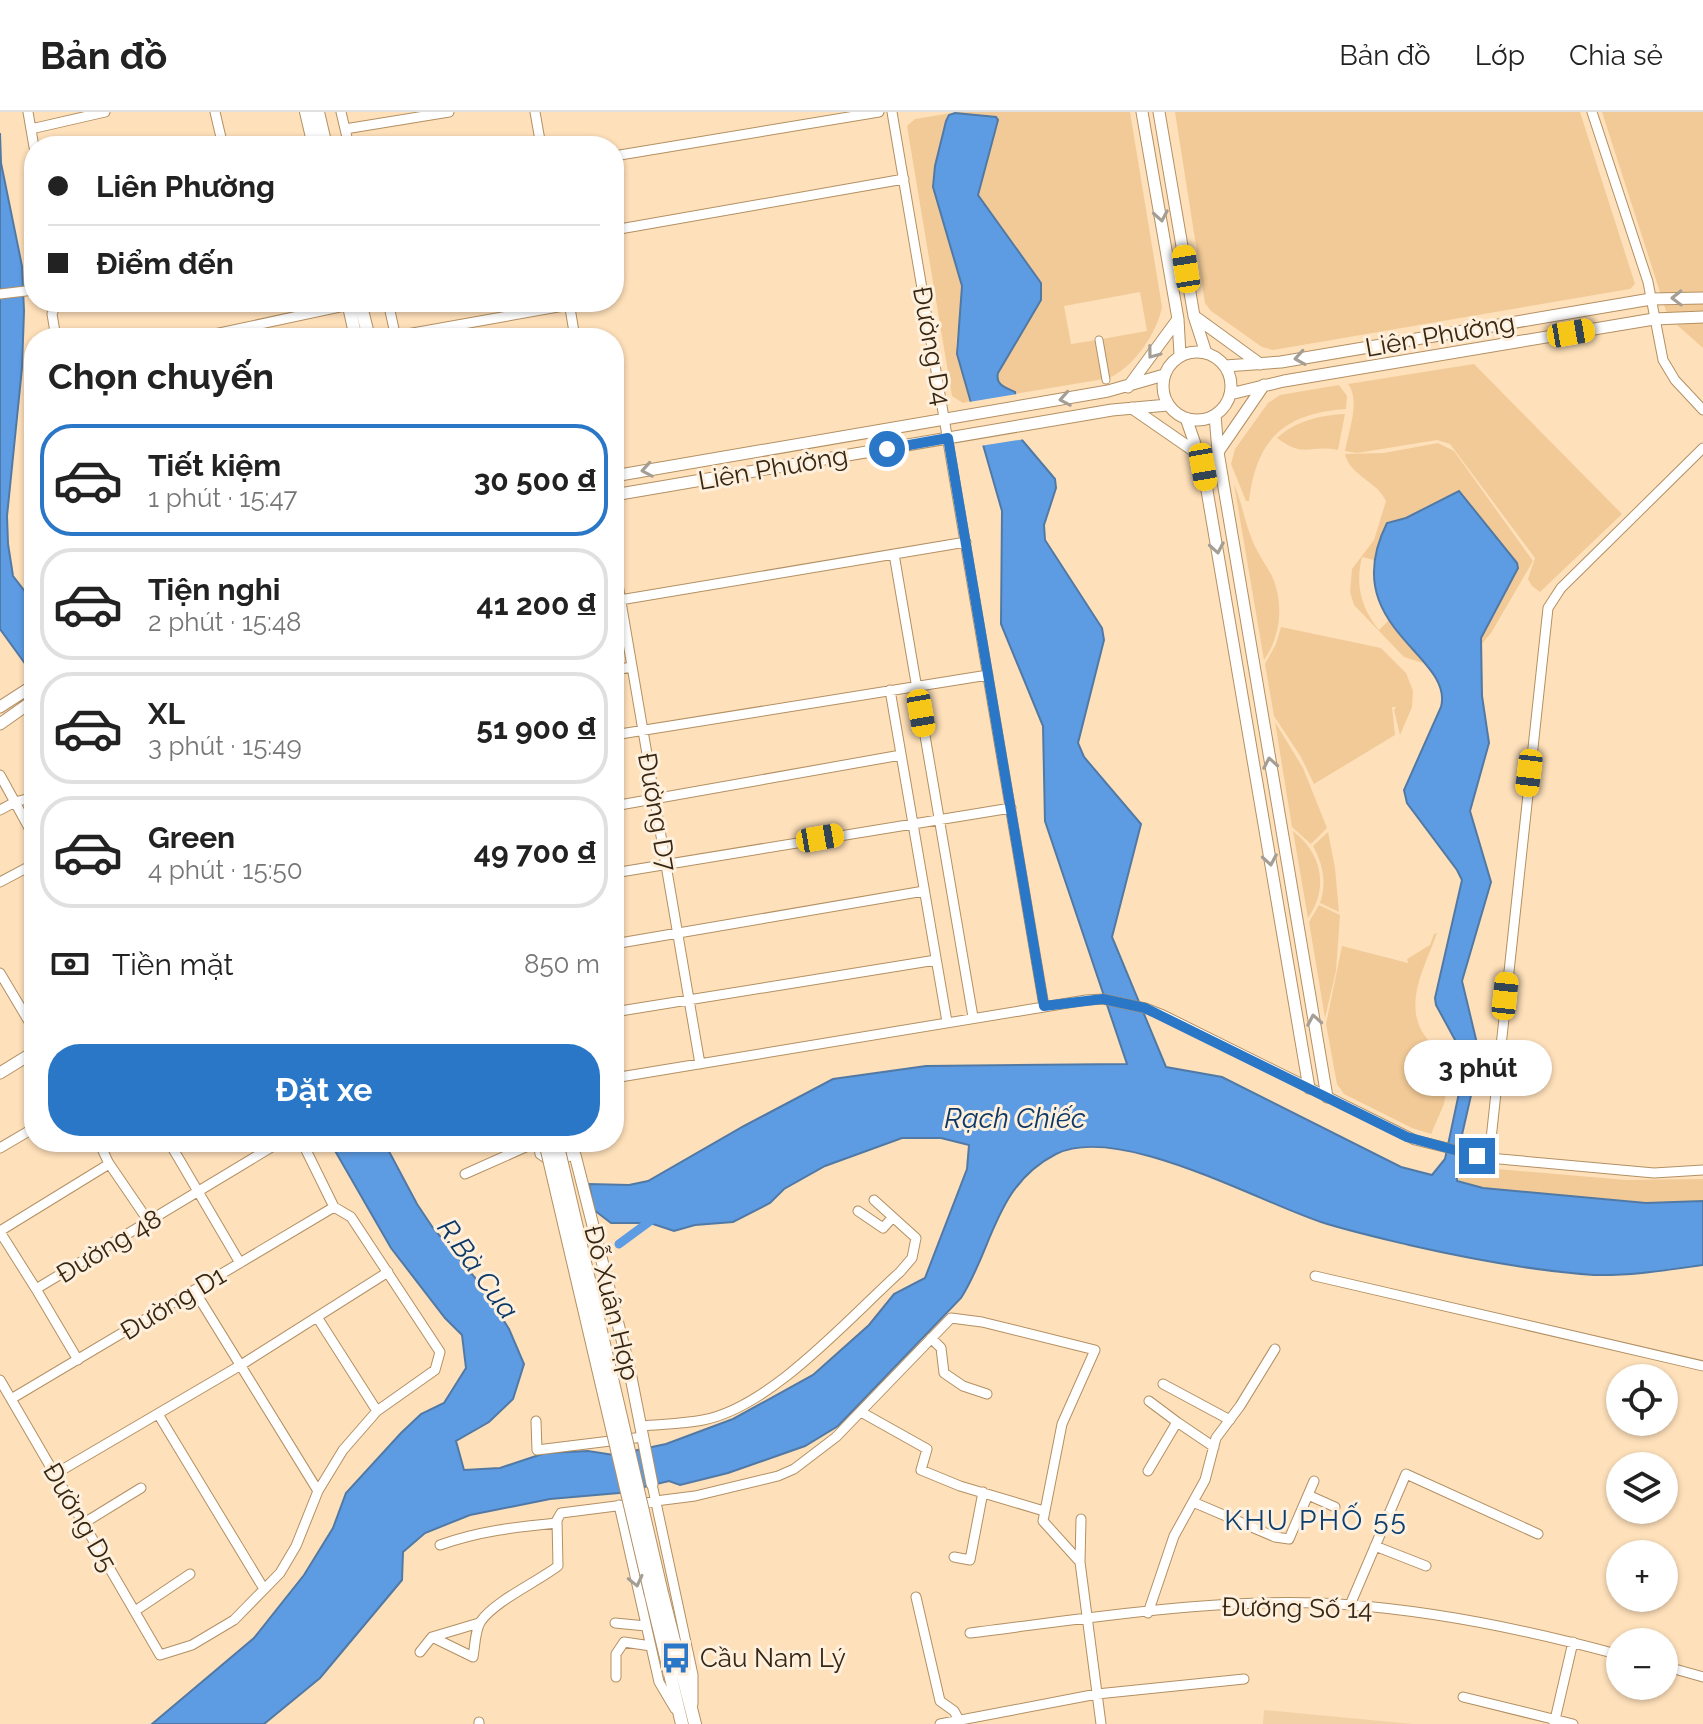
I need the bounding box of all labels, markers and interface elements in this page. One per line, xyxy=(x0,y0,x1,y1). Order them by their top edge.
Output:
text: Bản đồ xyxy=(40,33,167,78)
text: Bản đồ xyxy=(1339,39,1431,72)
text: Lớp xyxy=(1475,39,1525,72)
text: Chia sẻ xyxy=(1569,39,1663,72)
text: Liên Phường xyxy=(96,169,275,204)
one-way arrow xyxy=(1151,210,1168,223)
car xyxy=(1170,243,1202,295)
text: Điểm đến xyxy=(96,246,234,281)
street label: Đường D4 xyxy=(907,284,957,408)
one-way arrow xyxy=(1670,290,1683,307)
street label: Liên Phường xyxy=(1363,307,1517,363)
car xyxy=(1545,317,1597,349)
one-way arrow xyxy=(1149,344,1163,359)
one-way arrow xyxy=(1294,349,1307,366)
text: Chọn chuyến xyxy=(48,355,274,397)
one-way arrow xyxy=(1058,389,1071,406)
route start xyxy=(869,431,905,467)
street label: Liên Phường xyxy=(696,440,850,496)
car xyxy=(1187,441,1219,493)
icon: car xyxy=(52,444,124,516)
text: Tiết kiệm xyxy=(148,448,281,483)
one-way arrow xyxy=(640,461,654,478)
text: 30 500 ₫ xyxy=(474,463,596,498)
text: 1 phút · 15:47 xyxy=(148,483,297,513)
one-way arrow xyxy=(1208,541,1225,555)
icon: car xyxy=(52,568,124,640)
text: Tiện nghi xyxy=(148,572,280,607)
text: 41 200 ₫ xyxy=(477,587,596,622)
text: 2 phút · 15:48 xyxy=(148,607,302,637)
car xyxy=(905,687,937,739)
icon: car xyxy=(52,692,124,764)
text: XL xyxy=(148,696,185,731)
text: 51 900 ₫ xyxy=(476,711,596,746)
text: 3 phút · 15:49 xyxy=(148,731,302,761)
car xyxy=(1514,748,1544,798)
street label: Đường D7 xyxy=(632,750,682,874)
one-way arrow xyxy=(1263,756,1280,770)
icon: car xyxy=(52,816,124,888)
text: Green xyxy=(148,820,235,855)
car xyxy=(794,822,846,854)
text: 49 700 ₫ xyxy=(474,835,596,870)
one-way arrow xyxy=(1261,853,1278,866)
text: 4 phút · 15:50 xyxy=(148,855,303,885)
icon: cash xyxy=(48,942,92,986)
text: Tiền mặt xyxy=(112,947,234,982)
text: 850 m xyxy=(524,949,600,979)
car xyxy=(1491,971,1519,1021)
one-way arrow xyxy=(1306,1013,1323,1026)
callout: 3 phút xyxy=(1403,1040,1551,1096)
button: Đặt xe xyxy=(48,1044,600,1136)
text: 3 phút xyxy=(1439,1053,1517,1083)
water label: Rạch Chiếc xyxy=(944,1102,1086,1135)
route end xyxy=(1459,1138,1495,1174)
street label: Đường 48 xyxy=(51,1203,167,1289)
water label: R.Bà Cua xyxy=(431,1213,525,1325)
street label: Đỗ Xuân Hợp xyxy=(578,1222,646,1384)
street label: Đường D1 xyxy=(115,1260,231,1346)
map controls xyxy=(1606,1364,1678,1700)
button: locate xyxy=(1606,1364,1678,1436)
button: layers xyxy=(1606,1452,1678,1524)
street label: Đường D5 xyxy=(37,1457,123,1577)
district label: KHU PHỐ 55 xyxy=(1224,1502,1408,1537)
button: + xyxy=(1606,1540,1678,1612)
one-way arrow xyxy=(627,1573,644,1587)
street label: Đường Số 14 xyxy=(1221,1592,1373,1624)
button: − xyxy=(1606,1628,1678,1700)
bus stop icon: Cầu Nam Lý xyxy=(659,1641,693,1675)
place label: Cầu Nam Lý xyxy=(700,1643,846,1673)

